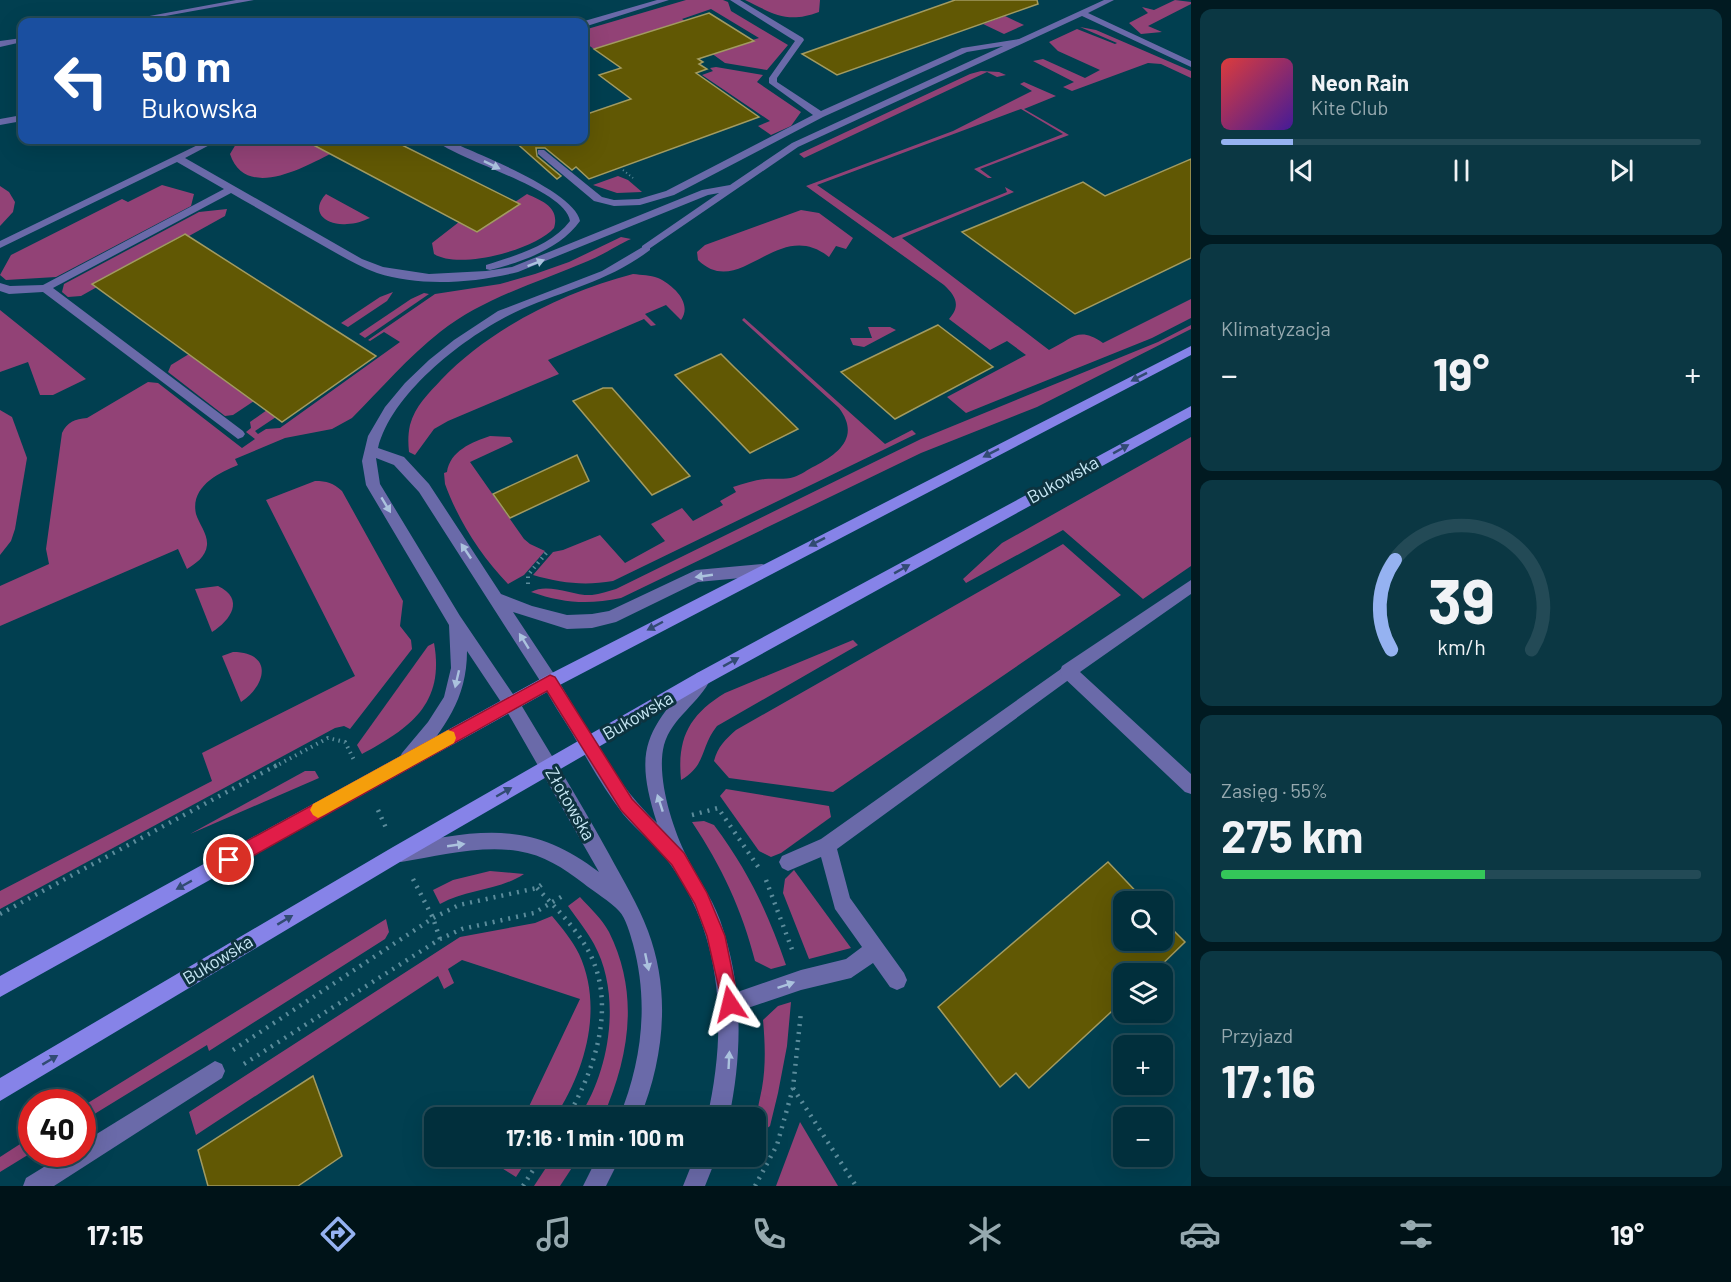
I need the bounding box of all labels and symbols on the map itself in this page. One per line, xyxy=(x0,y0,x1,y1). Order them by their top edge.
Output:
one-way arrow xyxy=(484,161,501,170)
one-way arrow xyxy=(527,257,545,267)
one-way arrow xyxy=(1130,372,1147,382)
one-way arrow xyxy=(1112,444,1129,454)
one-way arrow xyxy=(982,448,999,458)
street label: Bukowska xyxy=(1023,451,1102,508)
one-way arrow xyxy=(380,497,391,513)
one-way arrow xyxy=(809,537,826,547)
one-way arrow xyxy=(460,543,472,559)
one-way arrow xyxy=(893,564,910,574)
one-way arrow xyxy=(695,571,714,580)
one-way arrow xyxy=(646,622,663,631)
one-way arrow xyxy=(519,633,530,649)
one-way arrow xyxy=(722,658,739,668)
one-way arrow xyxy=(452,669,461,688)
street label: Bukowska xyxy=(598,686,677,744)
street label: Złotowska xyxy=(541,763,601,844)
one-way arrow xyxy=(496,787,513,797)
one-way arrow xyxy=(654,794,664,812)
pin xyxy=(203,834,254,885)
one-way arrow xyxy=(447,840,466,850)
one-way arrow xyxy=(176,879,192,890)
one-way arrow xyxy=(277,915,294,925)
street label: Bukowska xyxy=(178,930,257,989)
one-way arrow xyxy=(643,953,652,972)
position arrow xyxy=(698,972,762,1036)
one-way arrow xyxy=(777,980,795,990)
one-way arrow xyxy=(724,1051,734,1070)
one-way arrow xyxy=(42,1055,58,1066)
speed limit sign: 40 xyxy=(18,1089,96,1167)

